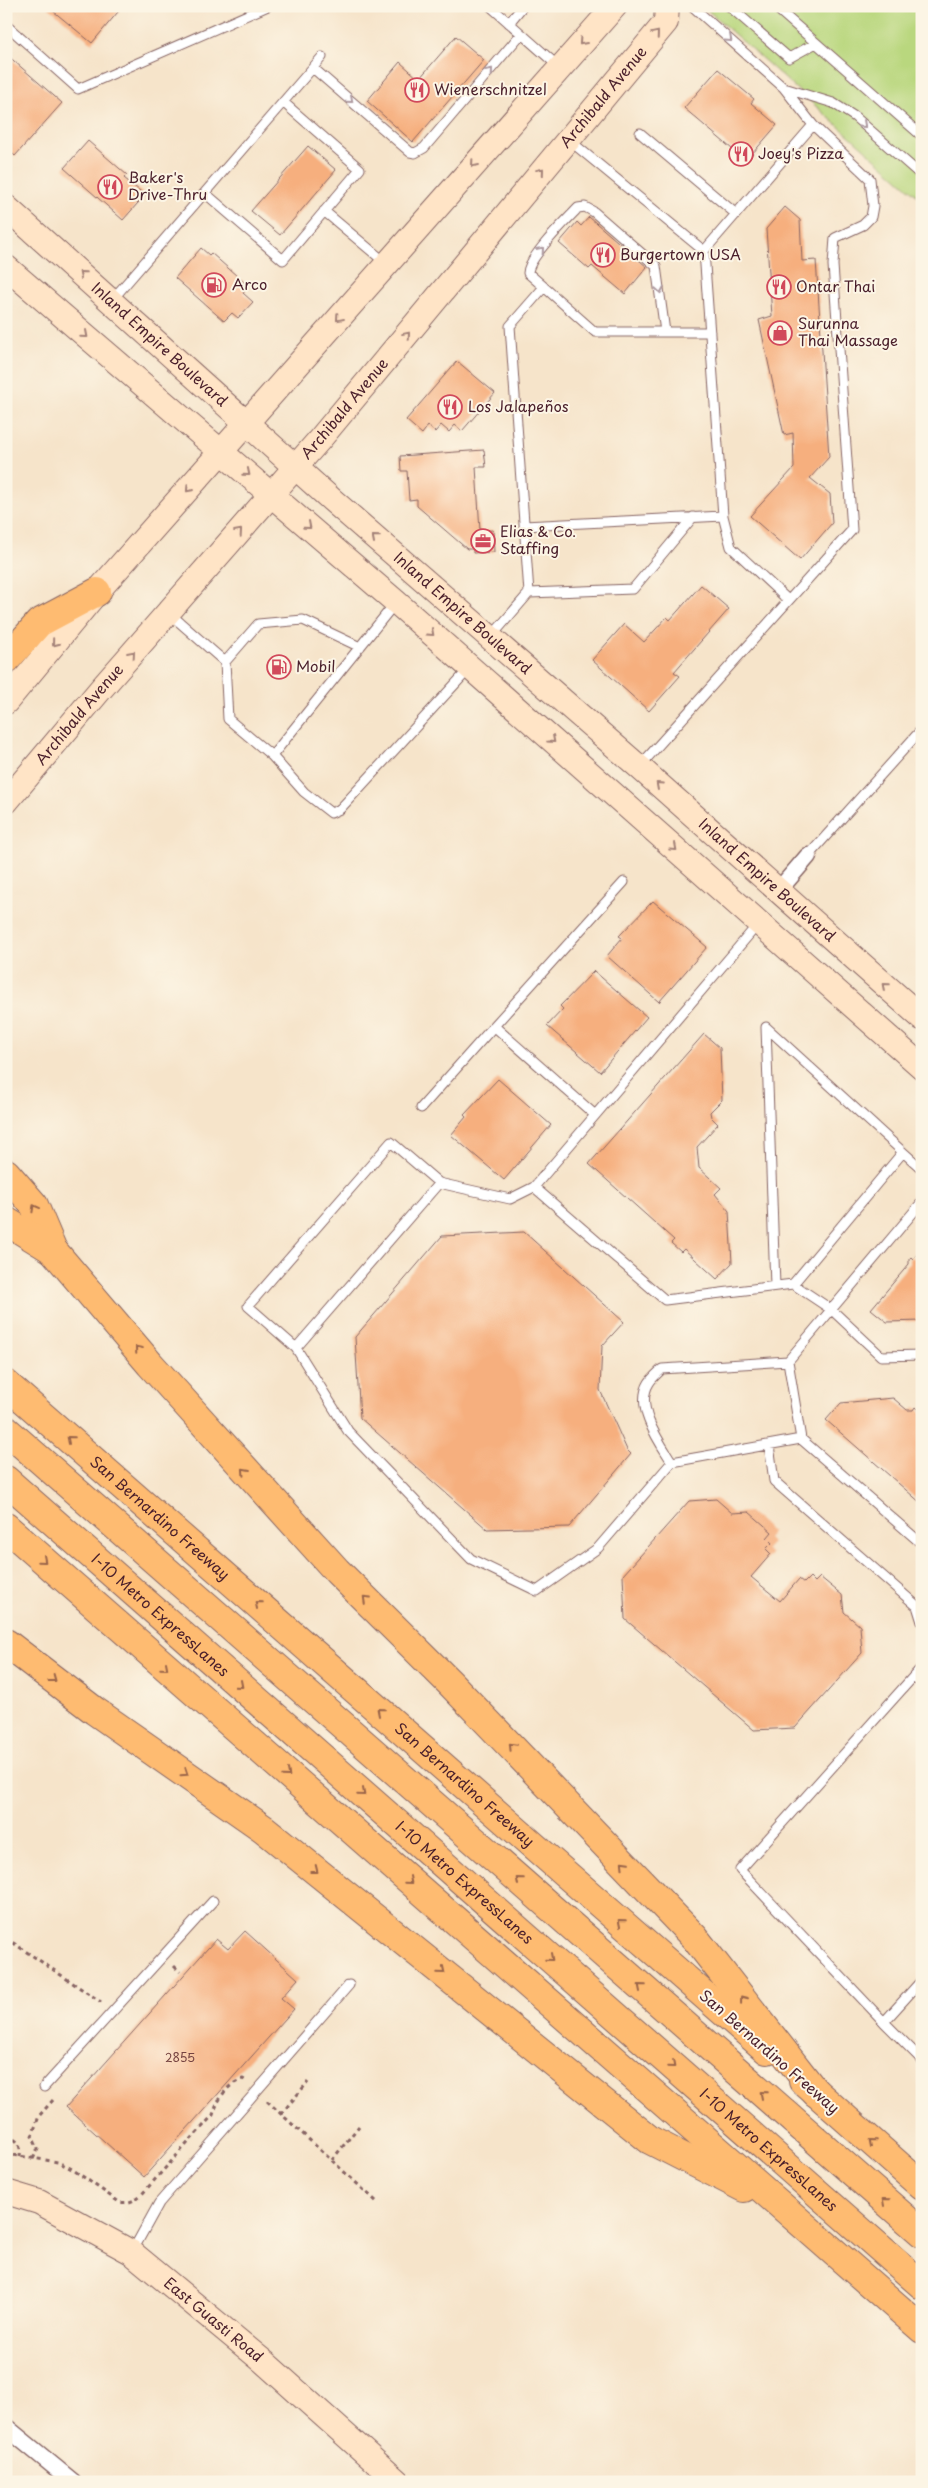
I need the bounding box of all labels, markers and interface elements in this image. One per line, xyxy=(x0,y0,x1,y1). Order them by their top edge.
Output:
one-way arrow xyxy=(651,30,660,39)
one-way arrow xyxy=(723,33,732,42)
one-way arrow xyxy=(579,37,588,46)
street label: Archibald Avenue xyxy=(553,41,651,152)
one-way arrow xyxy=(484,67,493,76)
restaurant icon: Wienerschnitzel xyxy=(404,77,430,103)
place label: Wienerschnitzel xyxy=(434,77,547,100)
one-way arrow xyxy=(344,94,353,103)
one-way arrow xyxy=(858,119,867,128)
restaurant icon: Joey's Pizza xyxy=(728,141,754,167)
place label: Joey's Pizza xyxy=(758,141,844,164)
one-way arrow xyxy=(471,158,480,167)
place label: Baker's Drive-Thru xyxy=(128,165,207,205)
one-way arrow xyxy=(536,168,544,177)
restaurant icon: Baker's Drive-Thru xyxy=(97,174,123,200)
restaurant icon: Burgertown USA xyxy=(590,242,616,268)
place label: Burgertown USA xyxy=(620,242,741,265)
one-way arrow xyxy=(535,246,544,255)
one-way arrow xyxy=(78,270,87,279)
fuel station icon: Arco xyxy=(201,272,227,298)
place label: Arco xyxy=(232,272,267,295)
restaurant icon: Ontar Thai xyxy=(766,274,792,300)
place label: Ontar Thai xyxy=(796,274,875,297)
street label: Inland Empire Boulevard xyxy=(87,276,234,411)
one-way arrow xyxy=(655,286,665,295)
place label: Surunna Thai Massage xyxy=(798,311,898,351)
one-way arrow xyxy=(336,313,345,322)
shop icon: Surunna Thai Massage xyxy=(767,320,793,346)
one-way arrow xyxy=(79,330,88,338)
one-way arrow xyxy=(401,332,410,341)
street label: Archibald Avenue xyxy=(294,352,393,464)
restaurant icon: Los Jalapeños xyxy=(437,394,463,420)
place label: Los Jalapeños xyxy=(468,394,569,417)
one-way arrow xyxy=(241,468,250,477)
one-way arrow xyxy=(186,483,195,492)
place label: Elias & Co. Staffing xyxy=(500,519,576,559)
one-way arrow xyxy=(302,520,311,529)
one-way arrow xyxy=(234,528,243,537)
office icon: Elias & Co. Staffing xyxy=(470,528,496,554)
one-way arrow xyxy=(371,535,380,544)
street label: Inland Empire Boulevard xyxy=(389,546,537,679)
one-way arrow xyxy=(425,627,434,636)
one-way arrow xyxy=(52,637,61,646)
one-way arrow xyxy=(126,650,135,659)
fuel station icon: Mobil xyxy=(266,654,292,680)
place label: Mobil xyxy=(296,654,336,677)
street label: Archibald Avenue xyxy=(29,658,128,769)
one-way arrow xyxy=(547,734,556,743)
one-way arrow xyxy=(656,782,665,791)
street label: Inland Empire Boulevard xyxy=(694,812,841,946)
one-way arrow xyxy=(668,842,677,851)
one-way arrow xyxy=(882,983,891,992)
one-way arrow xyxy=(31,1205,41,1214)
one-way arrow xyxy=(134,1346,143,1355)
one-way arrow xyxy=(66,1436,75,1445)
street label: San Bernardino Freeway xyxy=(86,1450,235,1585)
one-way arrow xyxy=(242,1468,251,1477)
street label: I-10 Metro ExpressLanes xyxy=(87,1547,235,1681)
one-way arrow xyxy=(37,1554,46,1563)
one-way arrow xyxy=(362,1596,371,1605)
one-way arrow xyxy=(255,1601,264,1610)
one-way arrow xyxy=(159,1661,168,1670)
one-way arrow xyxy=(47,1673,56,1681)
one-way arrow xyxy=(234,1679,243,1688)
one-way arrow xyxy=(377,1708,386,1717)
street label: San Bernardino Freeway xyxy=(390,1716,540,1852)
one-way arrow xyxy=(509,1743,518,1752)
one-way arrow xyxy=(179,1767,189,1776)
one-way arrow xyxy=(281,1768,290,1777)
one-way arrow xyxy=(356,1787,365,1796)
street label: I-10 Metro ExpressLanes xyxy=(391,1814,539,1949)
one-way arrow xyxy=(621,1860,630,1869)
one-way arrow xyxy=(310,1864,319,1873)
one-way arrow xyxy=(404,1875,413,1884)
one-way arrow xyxy=(515,1876,524,1885)
one-way arrow xyxy=(618,1919,627,1928)
one-way arrow xyxy=(544,1952,553,1961)
one-way arrow xyxy=(437,1965,446,1974)
street label: San Bernardino Freeway xyxy=(695,1983,845,2118)
one-way arrow xyxy=(637,1984,646,1993)
one-way arrow xyxy=(740,1996,748,2005)
house number: 2855 xyxy=(165,2048,195,2066)
one-way arrow xyxy=(666,2059,675,2068)
street label: I-10 Metro ExpressLanes xyxy=(695,2082,844,2216)
one-way arrow xyxy=(760,2091,769,2100)
one-way arrow xyxy=(869,2139,878,2148)
one-way arrow xyxy=(882,2198,891,2207)
street label: East Guasti Road xyxy=(159,2271,269,2367)

